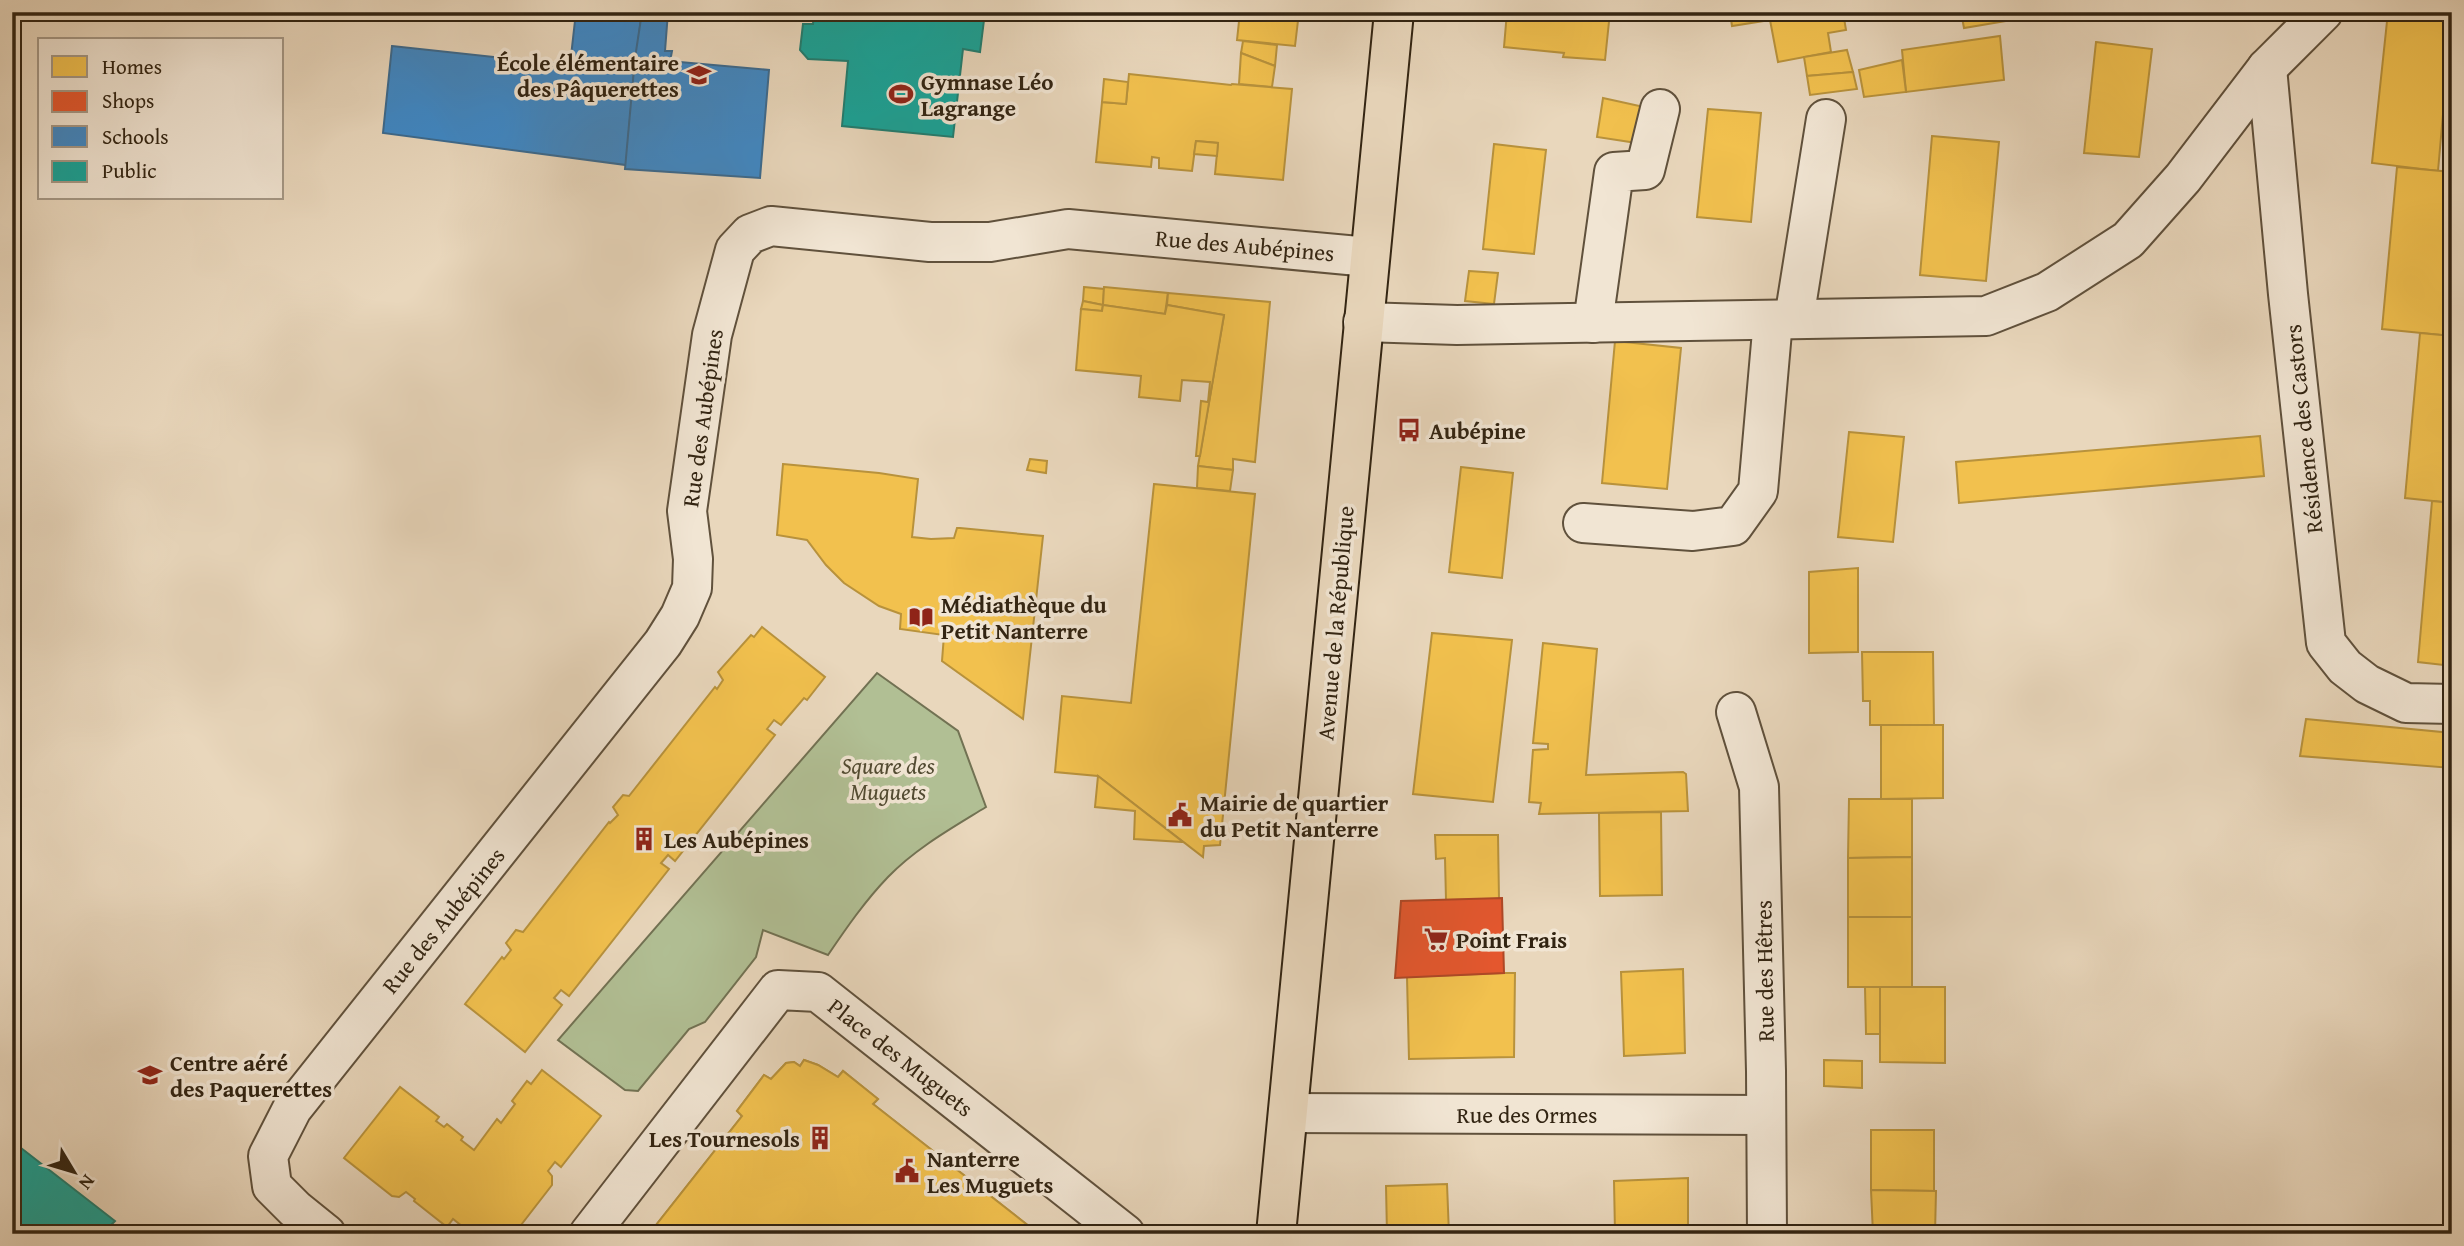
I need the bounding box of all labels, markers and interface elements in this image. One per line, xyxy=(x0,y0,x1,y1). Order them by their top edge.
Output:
legend xyxy=(38,38,284,200)
place label: École élémentaire des Pâquerettes xyxy=(497,46,679,105)
text: Homes xyxy=(102,51,162,82)
school or university icon: École élémentaire des Pâquerettes xyxy=(685,61,713,89)
place label: Gymnase Léo Lagrange xyxy=(921,65,1054,124)
sports icon: Gymnase Léo Lagrange xyxy=(887,80,915,108)
text: Shops xyxy=(102,85,154,116)
text: Schools xyxy=(102,121,169,152)
text: Public xyxy=(102,155,157,186)
street label: Rue des Aubépines xyxy=(1154,221,1336,269)
street label: Résidence des Castors xyxy=(2276,323,2330,535)
street label: Rue des Aubépines xyxy=(673,327,731,509)
place label: Aubépine xyxy=(1429,414,1526,447)
bus stop icon: Aubépine xyxy=(1395,416,1423,444)
street label: Avenue de la République xyxy=(1308,504,1362,742)
place label: Médiathèque du Petit Nanterre xyxy=(941,588,1107,647)
library icon: Médiathèque du Petit Nanterre xyxy=(907,603,935,631)
park label: Square des Muguets xyxy=(841,749,936,808)
place label: Mairie de quartier du Petit Nanterre xyxy=(1200,786,1389,845)
public building icon: Mairie de quartier du Petit Nanterre xyxy=(1166,801,1194,829)
place label: Les Aubépines xyxy=(664,823,809,856)
building icon: Les Aubépines xyxy=(630,825,658,853)
street label: Rue des Aubépines xyxy=(374,840,512,1000)
street label: Rue des Hêtres xyxy=(1746,900,1782,1042)
place label: Point Frais xyxy=(1456,923,1567,956)
supermarket icon: Point Frais xyxy=(1422,925,1450,953)
street label: Place des Muguets xyxy=(821,990,981,1124)
place label: Centre aéré des Paquerettes xyxy=(170,1046,332,1105)
school or university icon: Centre aéré des Paquerettes xyxy=(136,1061,164,1089)
street label: Rue des Ormes xyxy=(1457,1098,1597,1131)
place label: Les Tournesols xyxy=(649,1122,800,1155)
building icon: Les Tournesols xyxy=(806,1124,834,1152)
north arrow xyxy=(38,1138,108,1208)
place label: Nanterre Les Muguets xyxy=(927,1142,1053,1201)
public building icon: Nanterre Les Muguets xyxy=(893,1157,921,1185)
text: N xyxy=(72,1169,102,1196)

